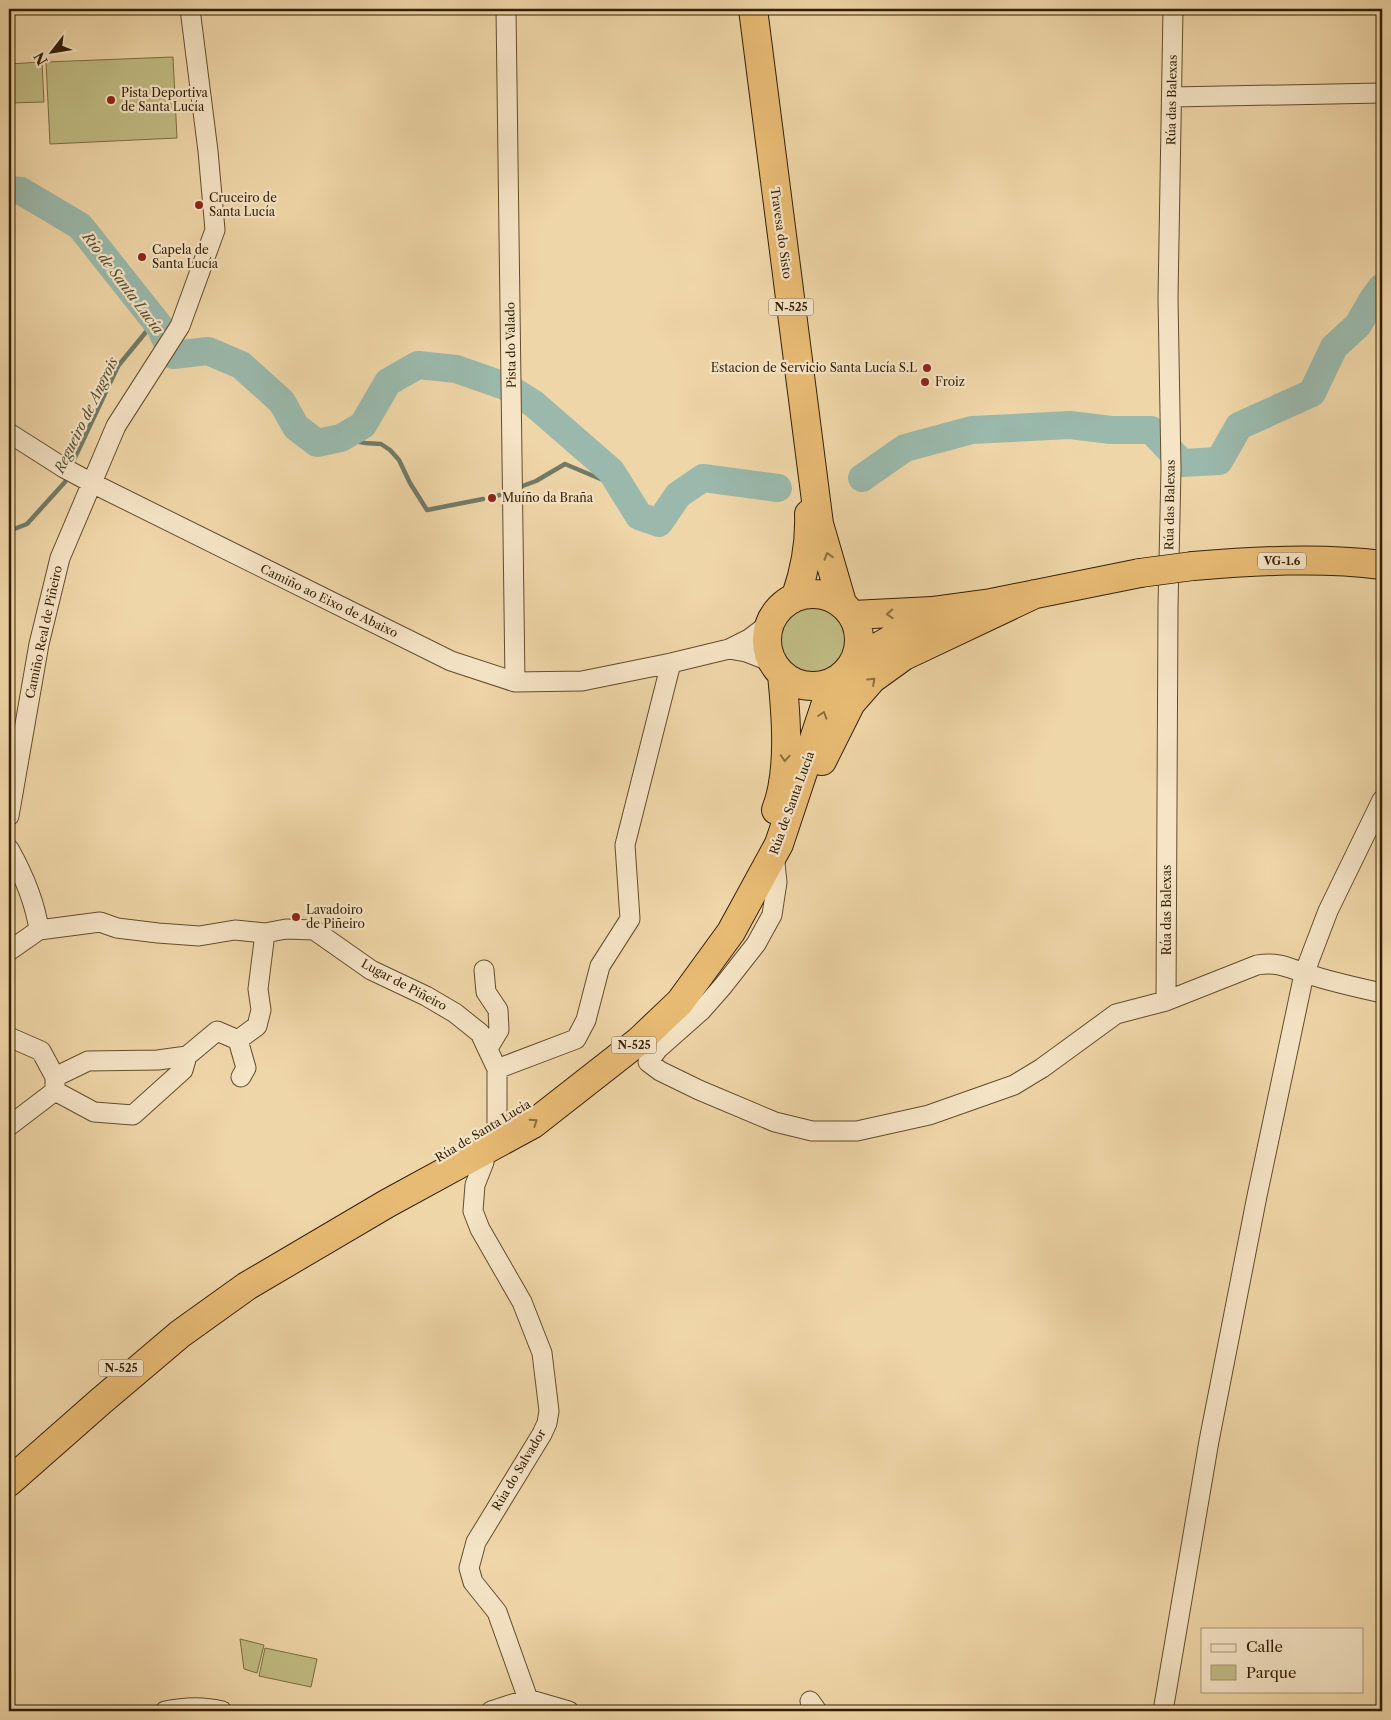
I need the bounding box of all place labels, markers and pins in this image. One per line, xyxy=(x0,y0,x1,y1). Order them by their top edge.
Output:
place label: Pista Deportiva de Santa Lucía xyxy=(121,85,209,114)
marker: Pista Deportiva de Santa Lucía xyxy=(105,94,117,106)
place label: Cruceiro de Santa Lucía xyxy=(209,190,277,219)
marker: Cruceiro de Santa Lucía xyxy=(193,199,205,211)
place label: Capela de Santa Lucía xyxy=(152,242,219,271)
marker: Capela de Santa Lucía xyxy=(136,251,148,263)
place label: Estacion de Servicio Santa Lucía S.L xyxy=(711,360,917,375)
marker: Estacion de Servicio Santa Lucía S.L xyxy=(921,362,933,374)
place label: Froiz xyxy=(935,374,965,389)
marker: Froiz xyxy=(919,376,931,388)
place label: Muíño da Braña xyxy=(502,490,594,505)
marker: Muíño da Braña xyxy=(486,492,498,504)
place label: Lavadoiro de Piñeiro xyxy=(306,902,365,931)
marker: Lavadoiro de Piñeiro xyxy=(290,911,302,923)

